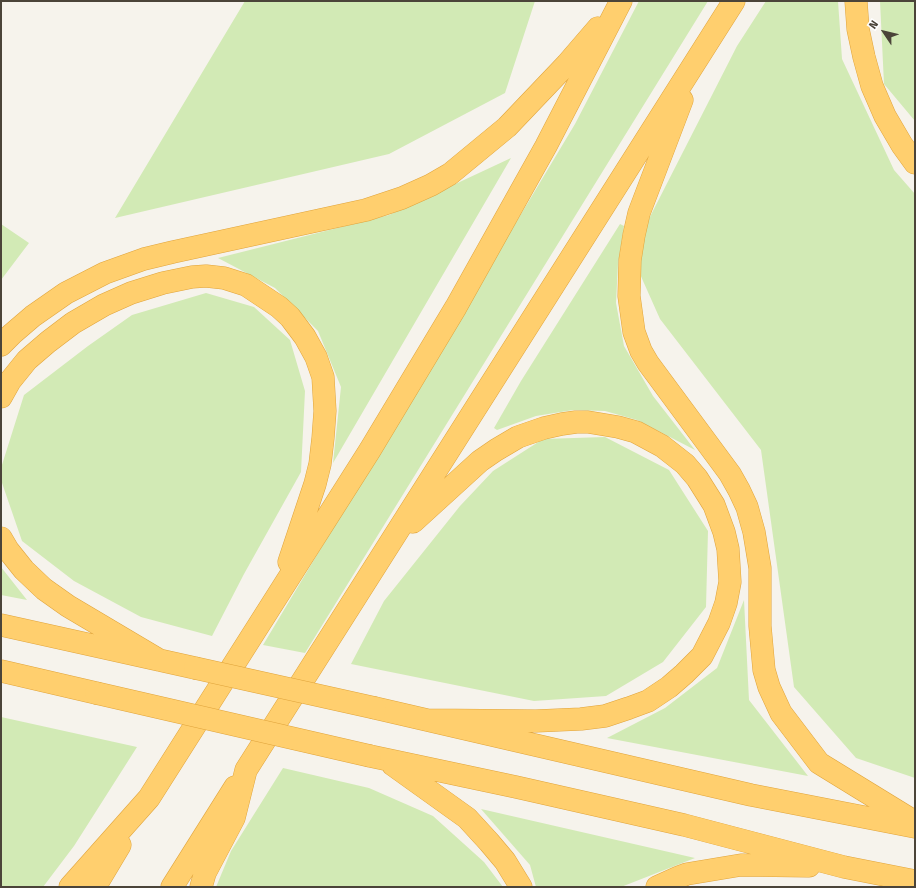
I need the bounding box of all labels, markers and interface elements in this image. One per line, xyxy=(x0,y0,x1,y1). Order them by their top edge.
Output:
north arrow xyxy=(864,12,904,52)
text: N xyxy=(866,18,881,32)

